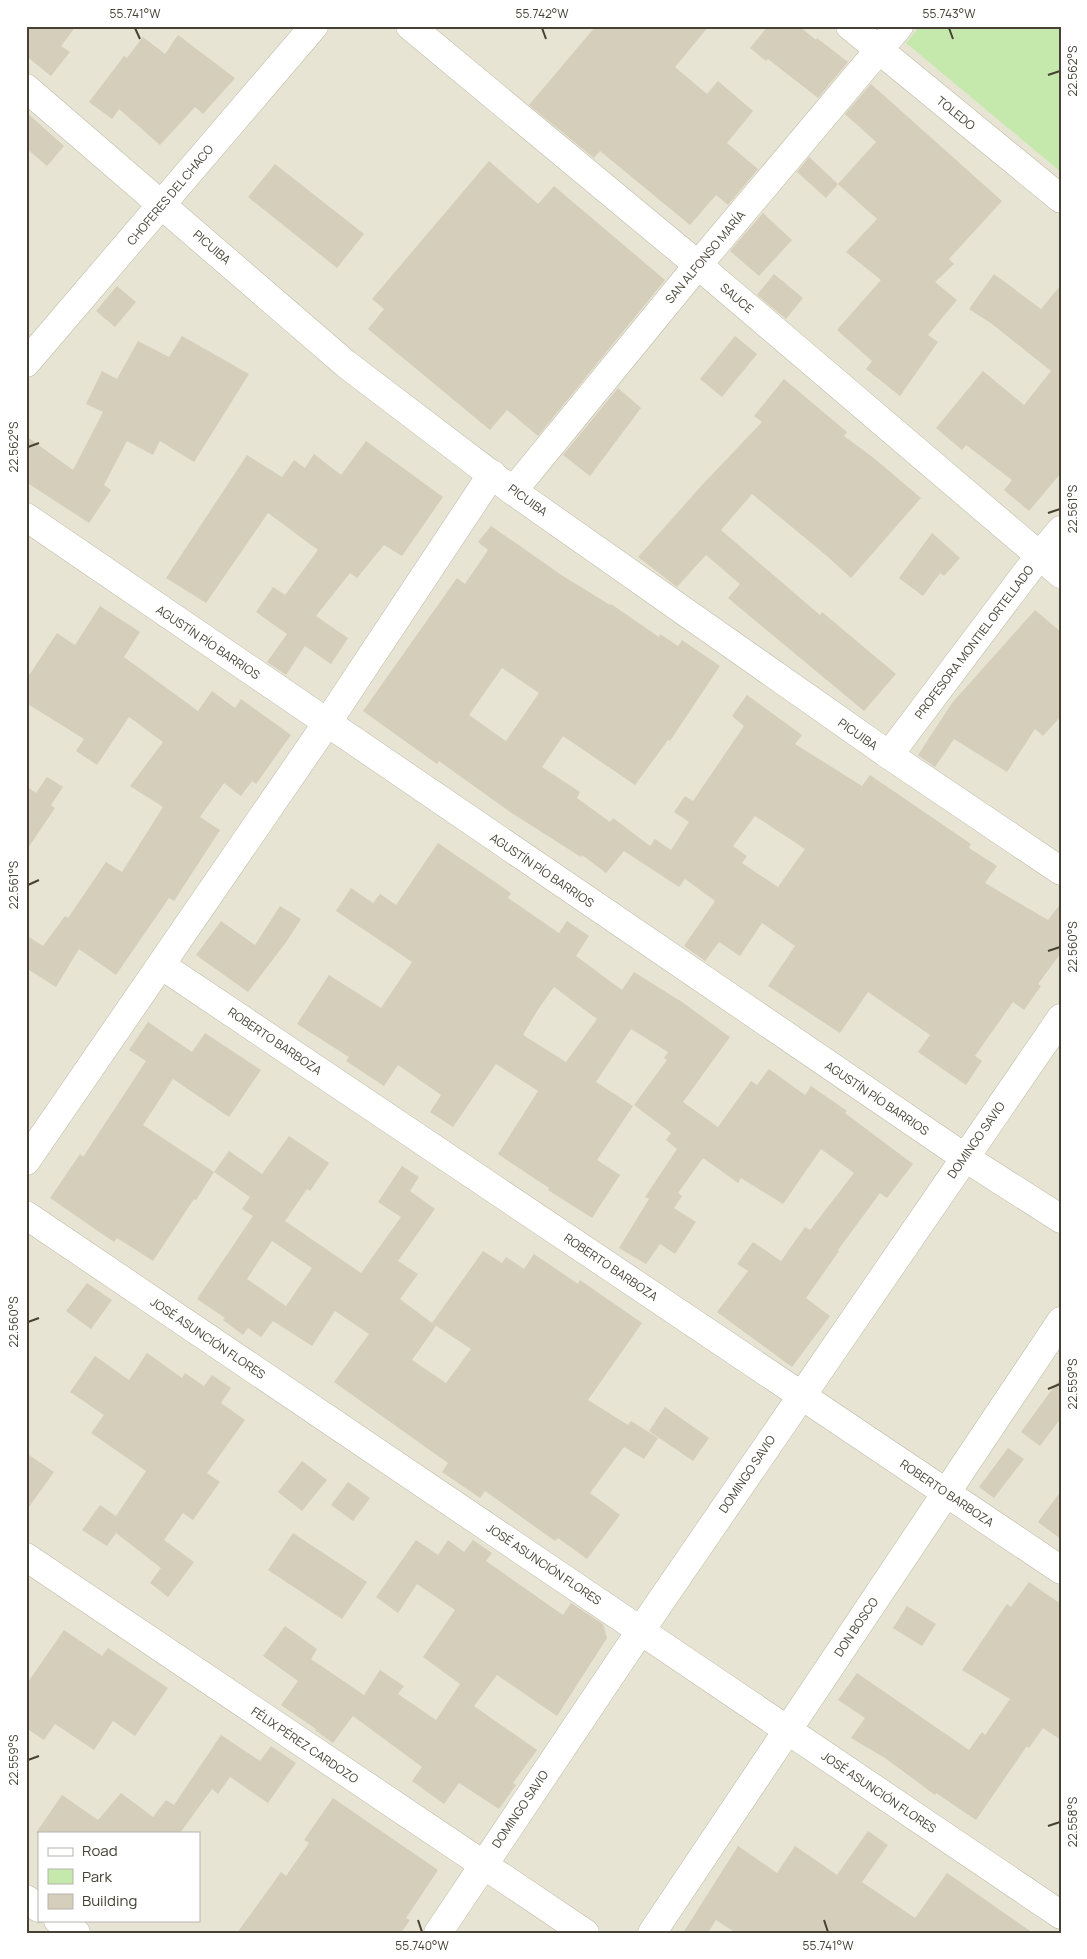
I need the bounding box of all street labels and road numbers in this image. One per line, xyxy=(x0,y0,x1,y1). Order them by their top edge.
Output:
street label: TOLEDO xyxy=(933,92,979,134)
street label: CHOFERES DEL CHACO xyxy=(123,141,217,249)
street label: SAN ALFONSO MARÍA xyxy=(661,207,749,307)
street label: PICUIBA xyxy=(190,226,235,268)
street label: SAUCE xyxy=(717,279,757,317)
street label: PICUIBA xyxy=(505,480,551,520)
street label: PROFESORA MONTIEL ORTELLADO xyxy=(911,561,1038,722)
street label: AGUSTÍN PÍO BARRIOS xyxy=(153,601,263,683)
street label: PICUIBA xyxy=(835,714,882,754)
street label: AGUSTÍN PÍO BARRIOS xyxy=(487,829,597,911)
street label: ROBERTO BARBOZA xyxy=(225,1003,326,1079)
street label: AGUSTÍN PÍO BARRIOS xyxy=(822,1057,932,1139)
street label: DOMINGO SAVIO xyxy=(943,1098,1009,1182)
street label: ROBERTO BARBOZA xyxy=(561,1229,662,1305)
street label: JOSÉ ASUNCIÓN FLORES xyxy=(147,1293,269,1383)
street label: DOMINGO SAVIO xyxy=(715,1432,779,1516)
street label: ROBERTO BARBOZA xyxy=(897,1455,998,1531)
street label: JOSÉ ASUNCIÓN FLORES xyxy=(483,1519,605,1609)
street label: DON BOSCO xyxy=(830,1594,882,1660)
street label: FÉLIX PÉREZ CARDOZO xyxy=(248,1703,362,1787)
street label: JOSÉ ASUNCIÓN FLORES xyxy=(818,1747,940,1837)
street label: DOMINGO SAVIO xyxy=(488,1767,552,1851)

